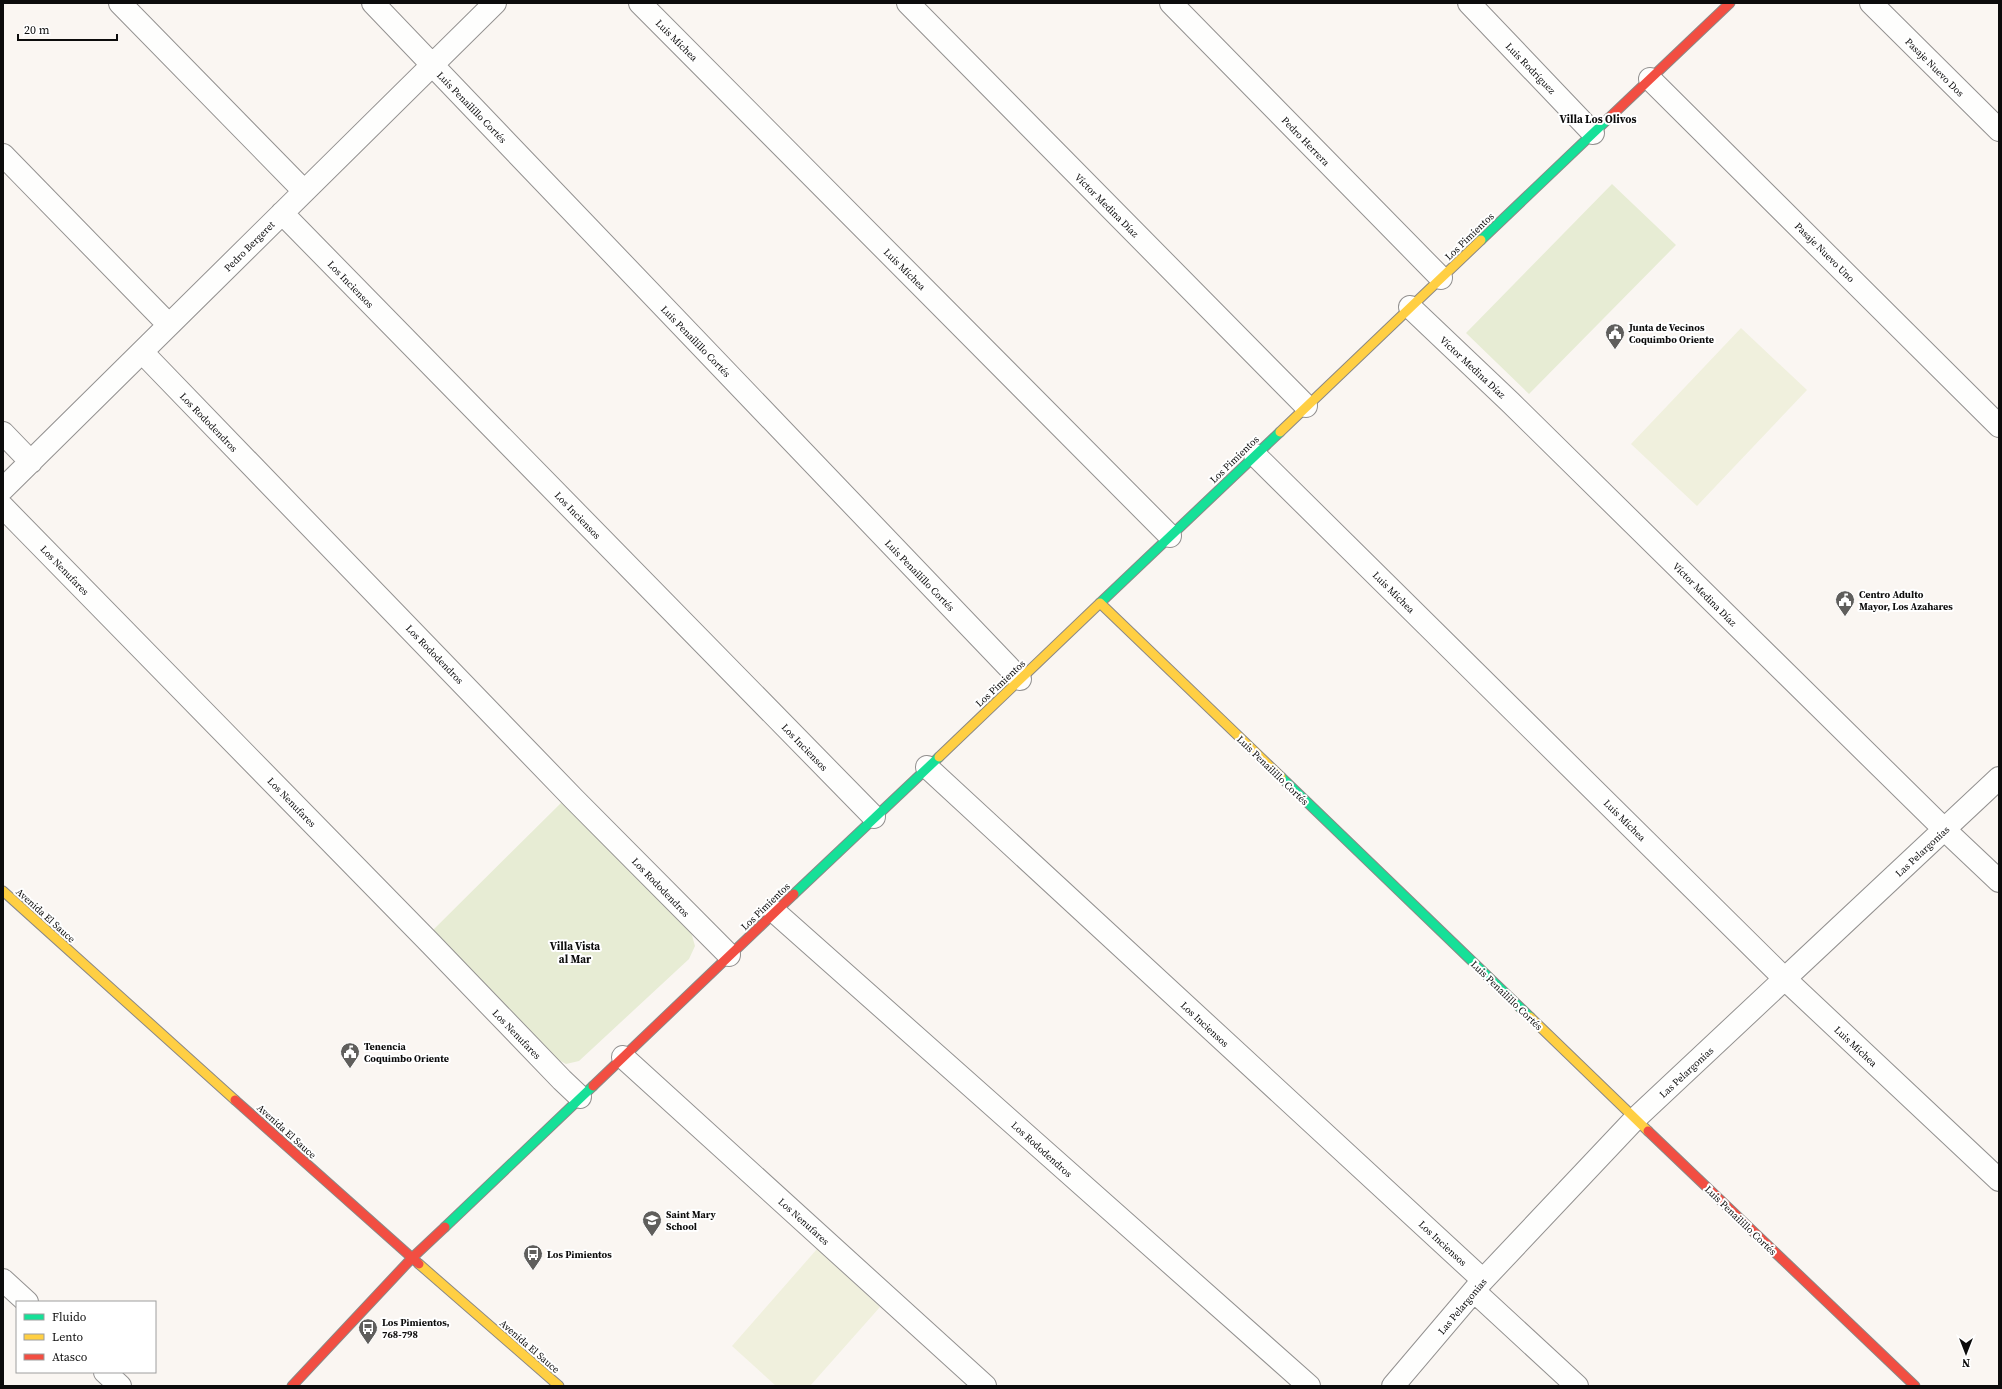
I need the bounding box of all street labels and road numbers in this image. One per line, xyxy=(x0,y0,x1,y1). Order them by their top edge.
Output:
street label: Luis Michea xyxy=(653,17,701,65)
street label: Pasaje Nuevo Dos xyxy=(1902,35,1967,100)
street label: Luis Rodríguez xyxy=(1503,40,1559,97)
street label: Luis Penailillo Cortés xyxy=(434,69,509,146)
street label: Pedro Herrera xyxy=(1279,114,1333,169)
street label: Víctor Medina Díaz xyxy=(1072,171,1142,240)
street label: Los Pimientos xyxy=(1442,210,1497,263)
street label: Pedro Bergeret xyxy=(221,218,278,274)
street label: Pasaje Nuevo Uno xyxy=(1792,220,1858,285)
street label: Luis Michea xyxy=(881,246,929,294)
street label: Los Inciensos xyxy=(325,258,377,311)
street label: Luis Penailillo Cortés xyxy=(658,303,733,380)
street label: Víctor Medina Díaz xyxy=(1437,333,1509,402)
street label: Los Rododendros xyxy=(177,390,240,455)
street label: Los Pimientos xyxy=(1207,433,1262,486)
street label: Los Inciensos xyxy=(552,489,604,542)
street label: Luis Penailillo Cortés xyxy=(882,537,957,614)
street label: Los Nenufares xyxy=(38,543,92,598)
street label: Víctor Medina Díaz xyxy=(1670,560,1740,629)
street label: Luis Michea xyxy=(1370,569,1418,617)
street label: Los Rododendros xyxy=(403,622,466,687)
street label: Los Pimientos xyxy=(973,657,1028,710)
street label: Los Inciensos xyxy=(779,721,831,774)
street label: Luis Penailillo Cortés xyxy=(1234,733,1311,808)
street label: Los Nenufares xyxy=(265,775,319,830)
street label: Luis Michea xyxy=(1601,797,1649,845)
street label: Las Pelargonias xyxy=(1892,823,1952,880)
street label: Los Rododendros xyxy=(629,855,692,920)
street label: Los Pimientos xyxy=(738,880,793,933)
street label: Avenida El Sauce xyxy=(13,885,78,945)
street label: Luis Penailillo Cortés xyxy=(1468,958,1545,1033)
street label: Los Inciensos xyxy=(1178,999,1231,1050)
street label: Los Nenufares xyxy=(490,1007,544,1062)
street label: Luis Michea xyxy=(1831,1023,1881,1070)
street label: Las Pelargonias xyxy=(1656,1044,1716,1101)
street label: Avenida El Sauce xyxy=(254,1101,319,1161)
street label: Los Rododendros xyxy=(1008,1119,1075,1180)
street label: Luis Penailillo Cortés xyxy=(1702,1183,1779,1258)
street label: Los Nenufares xyxy=(775,1195,832,1248)
street label: Los Inciensos xyxy=(1416,1218,1469,1269)
street label: Las Pelargonias xyxy=(1435,1276,1490,1337)
street label: Avenida El Sauce xyxy=(497,1317,562,1376)

